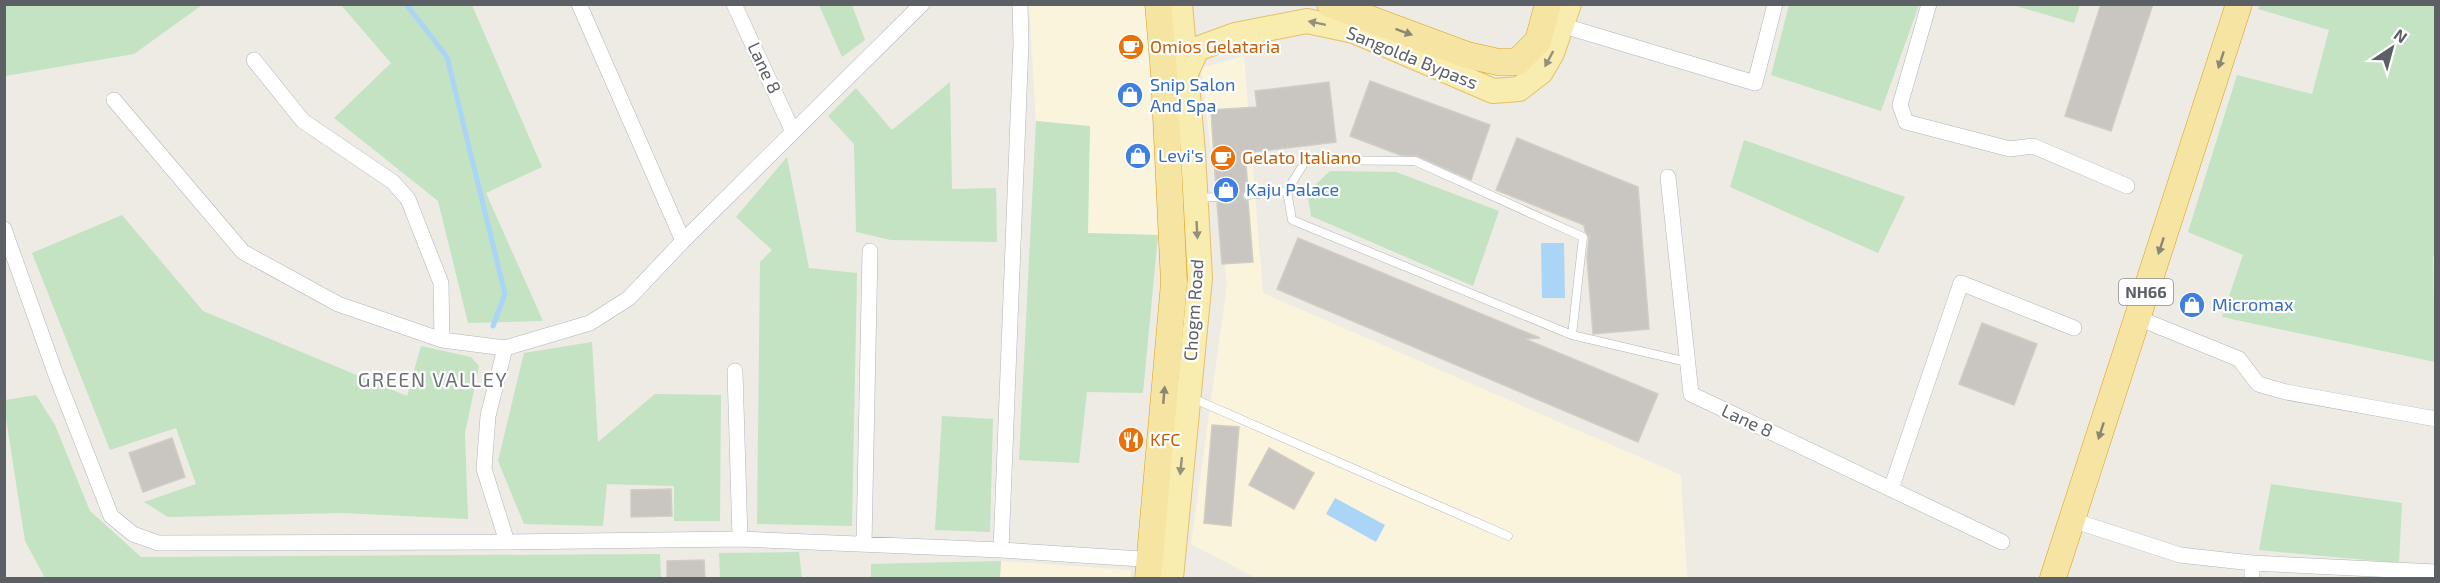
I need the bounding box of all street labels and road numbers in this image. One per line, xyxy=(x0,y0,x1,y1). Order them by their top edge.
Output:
street label: Sangolda Bypass xyxy=(1344,21,1481,93)
street label: Lane 8 xyxy=(743,38,786,97)
street label: Chogm Road xyxy=(1178,258,1208,362)
road number: NH66 xyxy=(2119,279,2173,305)
street label: Lane 8 xyxy=(1718,399,1777,442)

